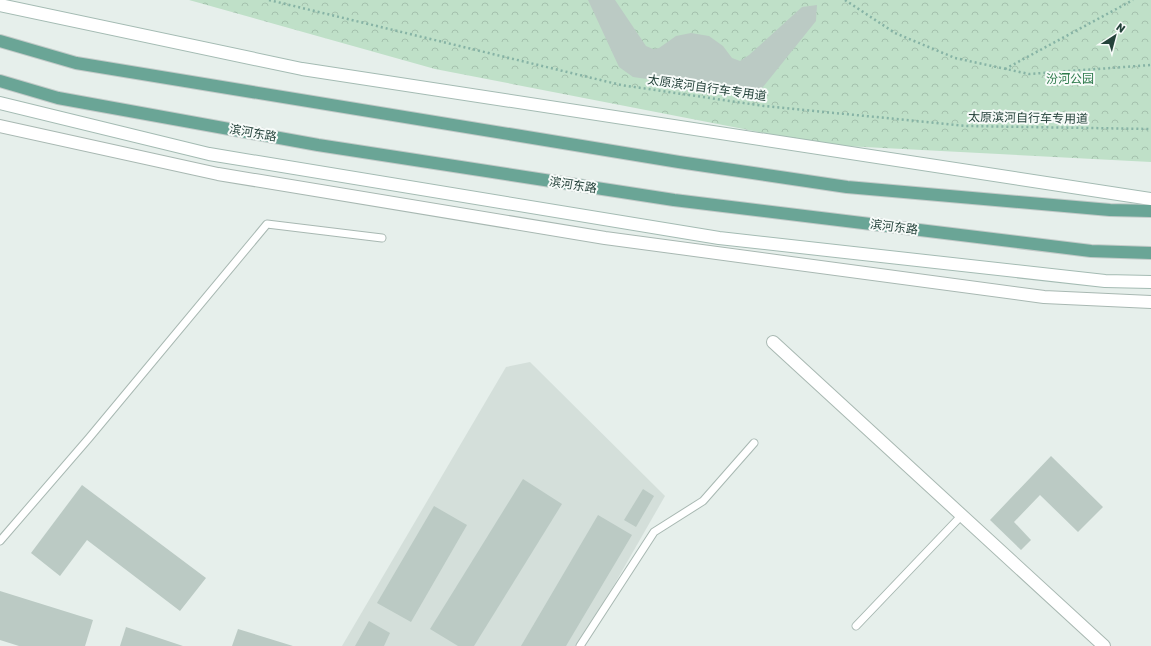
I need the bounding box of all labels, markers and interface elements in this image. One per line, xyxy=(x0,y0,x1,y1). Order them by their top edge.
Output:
north arrow xyxy=(1095,16,1135,56)
text: N xyxy=(1114,21,1128,36)
park label: 汾河公园 xyxy=(1046,72,1094,86)
street label: 太原滨河自行车专用道 xyxy=(647,73,767,103)
street label: 太原滨河自行车专用道 xyxy=(968,110,1088,126)
street label: 滨河东路 xyxy=(228,122,278,144)
street label: 滨河东路 xyxy=(548,174,598,196)
street label: 滨河东路 xyxy=(869,217,919,237)

